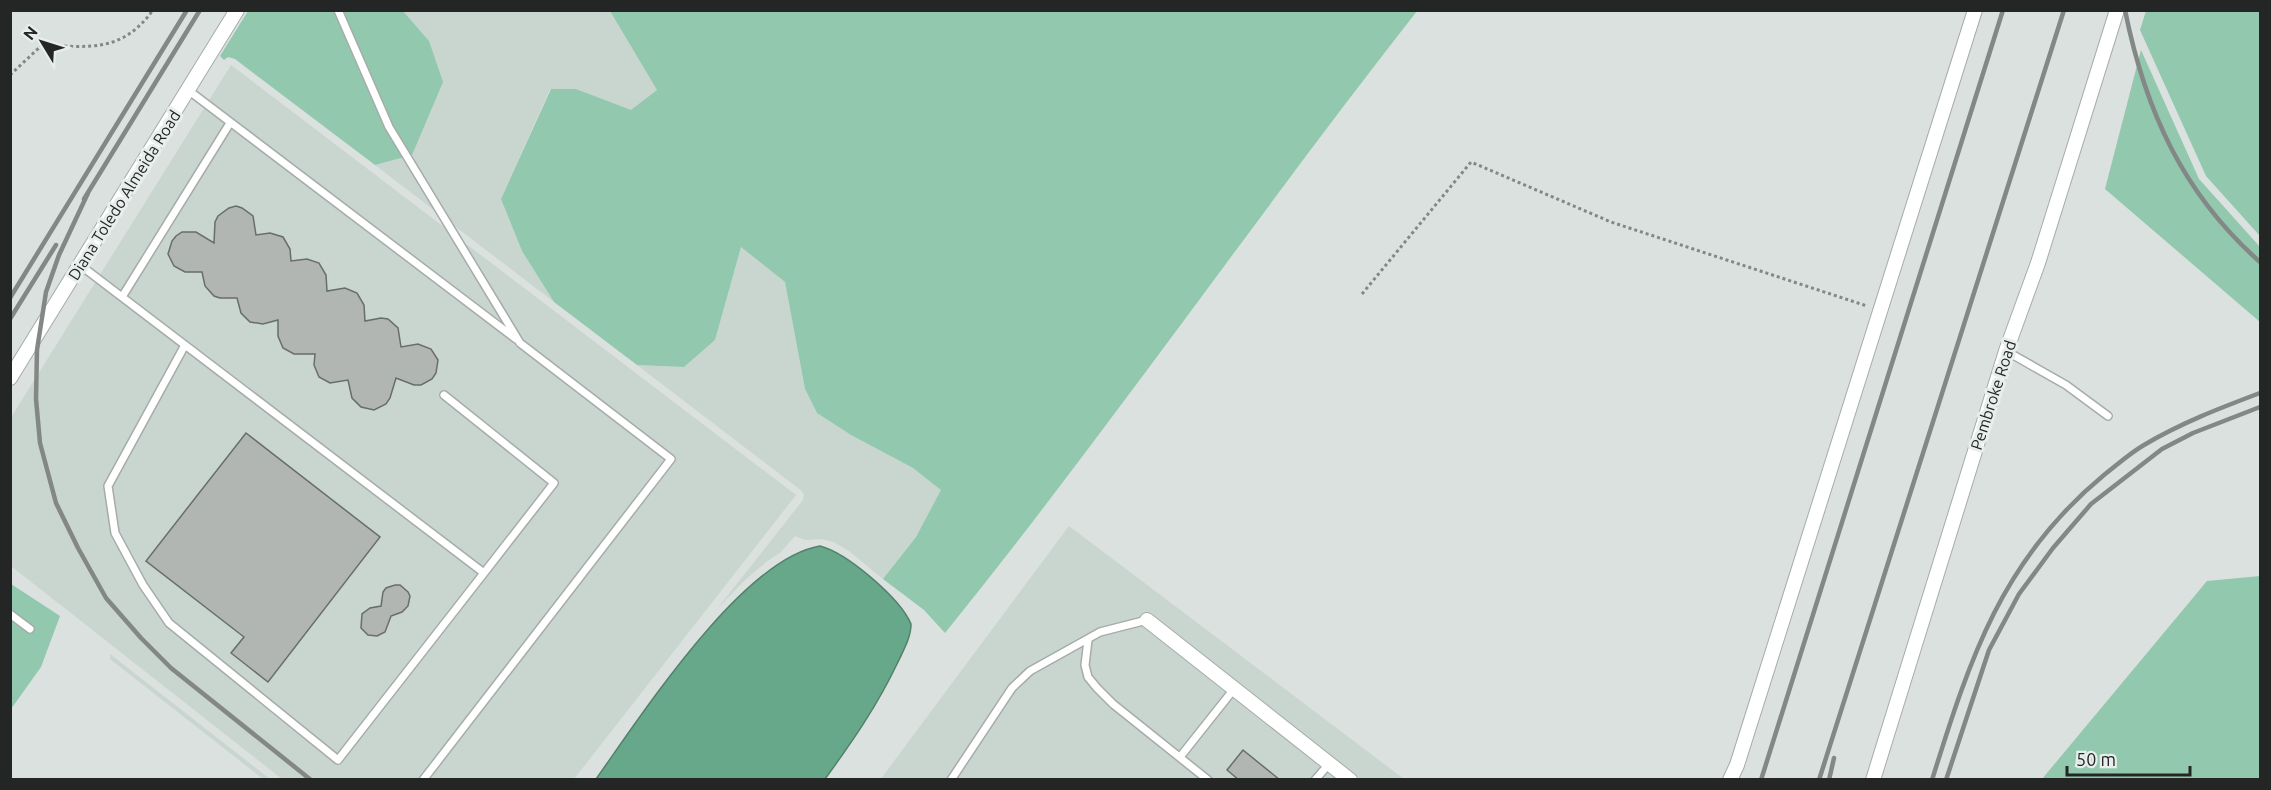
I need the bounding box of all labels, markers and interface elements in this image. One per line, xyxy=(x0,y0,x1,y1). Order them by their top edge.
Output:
north arrow xyxy=(12,12,72,72)
text: N xyxy=(19,23,41,43)
street label: Diana Toledo Almeida Road xyxy=(64,107,184,283)
street label: Pembroke Road xyxy=(1967,338,2019,452)
scale bar xyxy=(2067,739,2190,777)
text: 50 m xyxy=(2076,749,2116,769)

